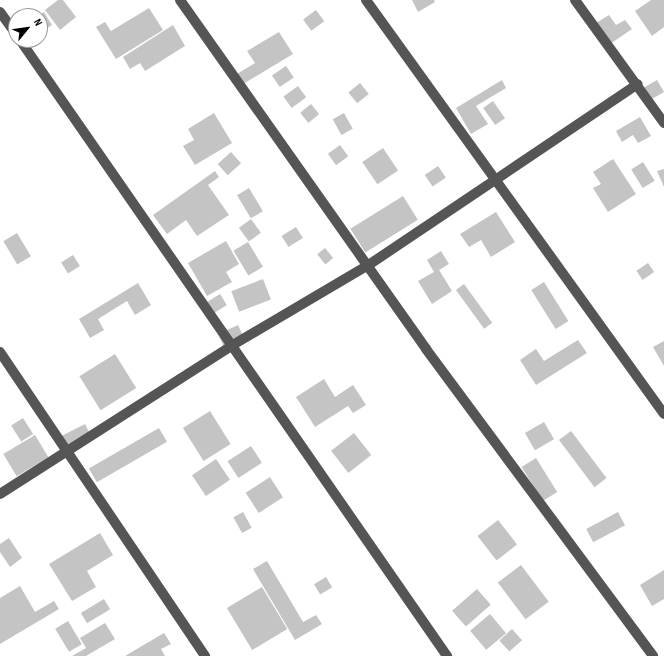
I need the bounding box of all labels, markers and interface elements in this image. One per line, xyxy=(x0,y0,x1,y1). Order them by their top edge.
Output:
north arrow xyxy=(8,8,48,48)
text: N xyxy=(31,17,45,28)

